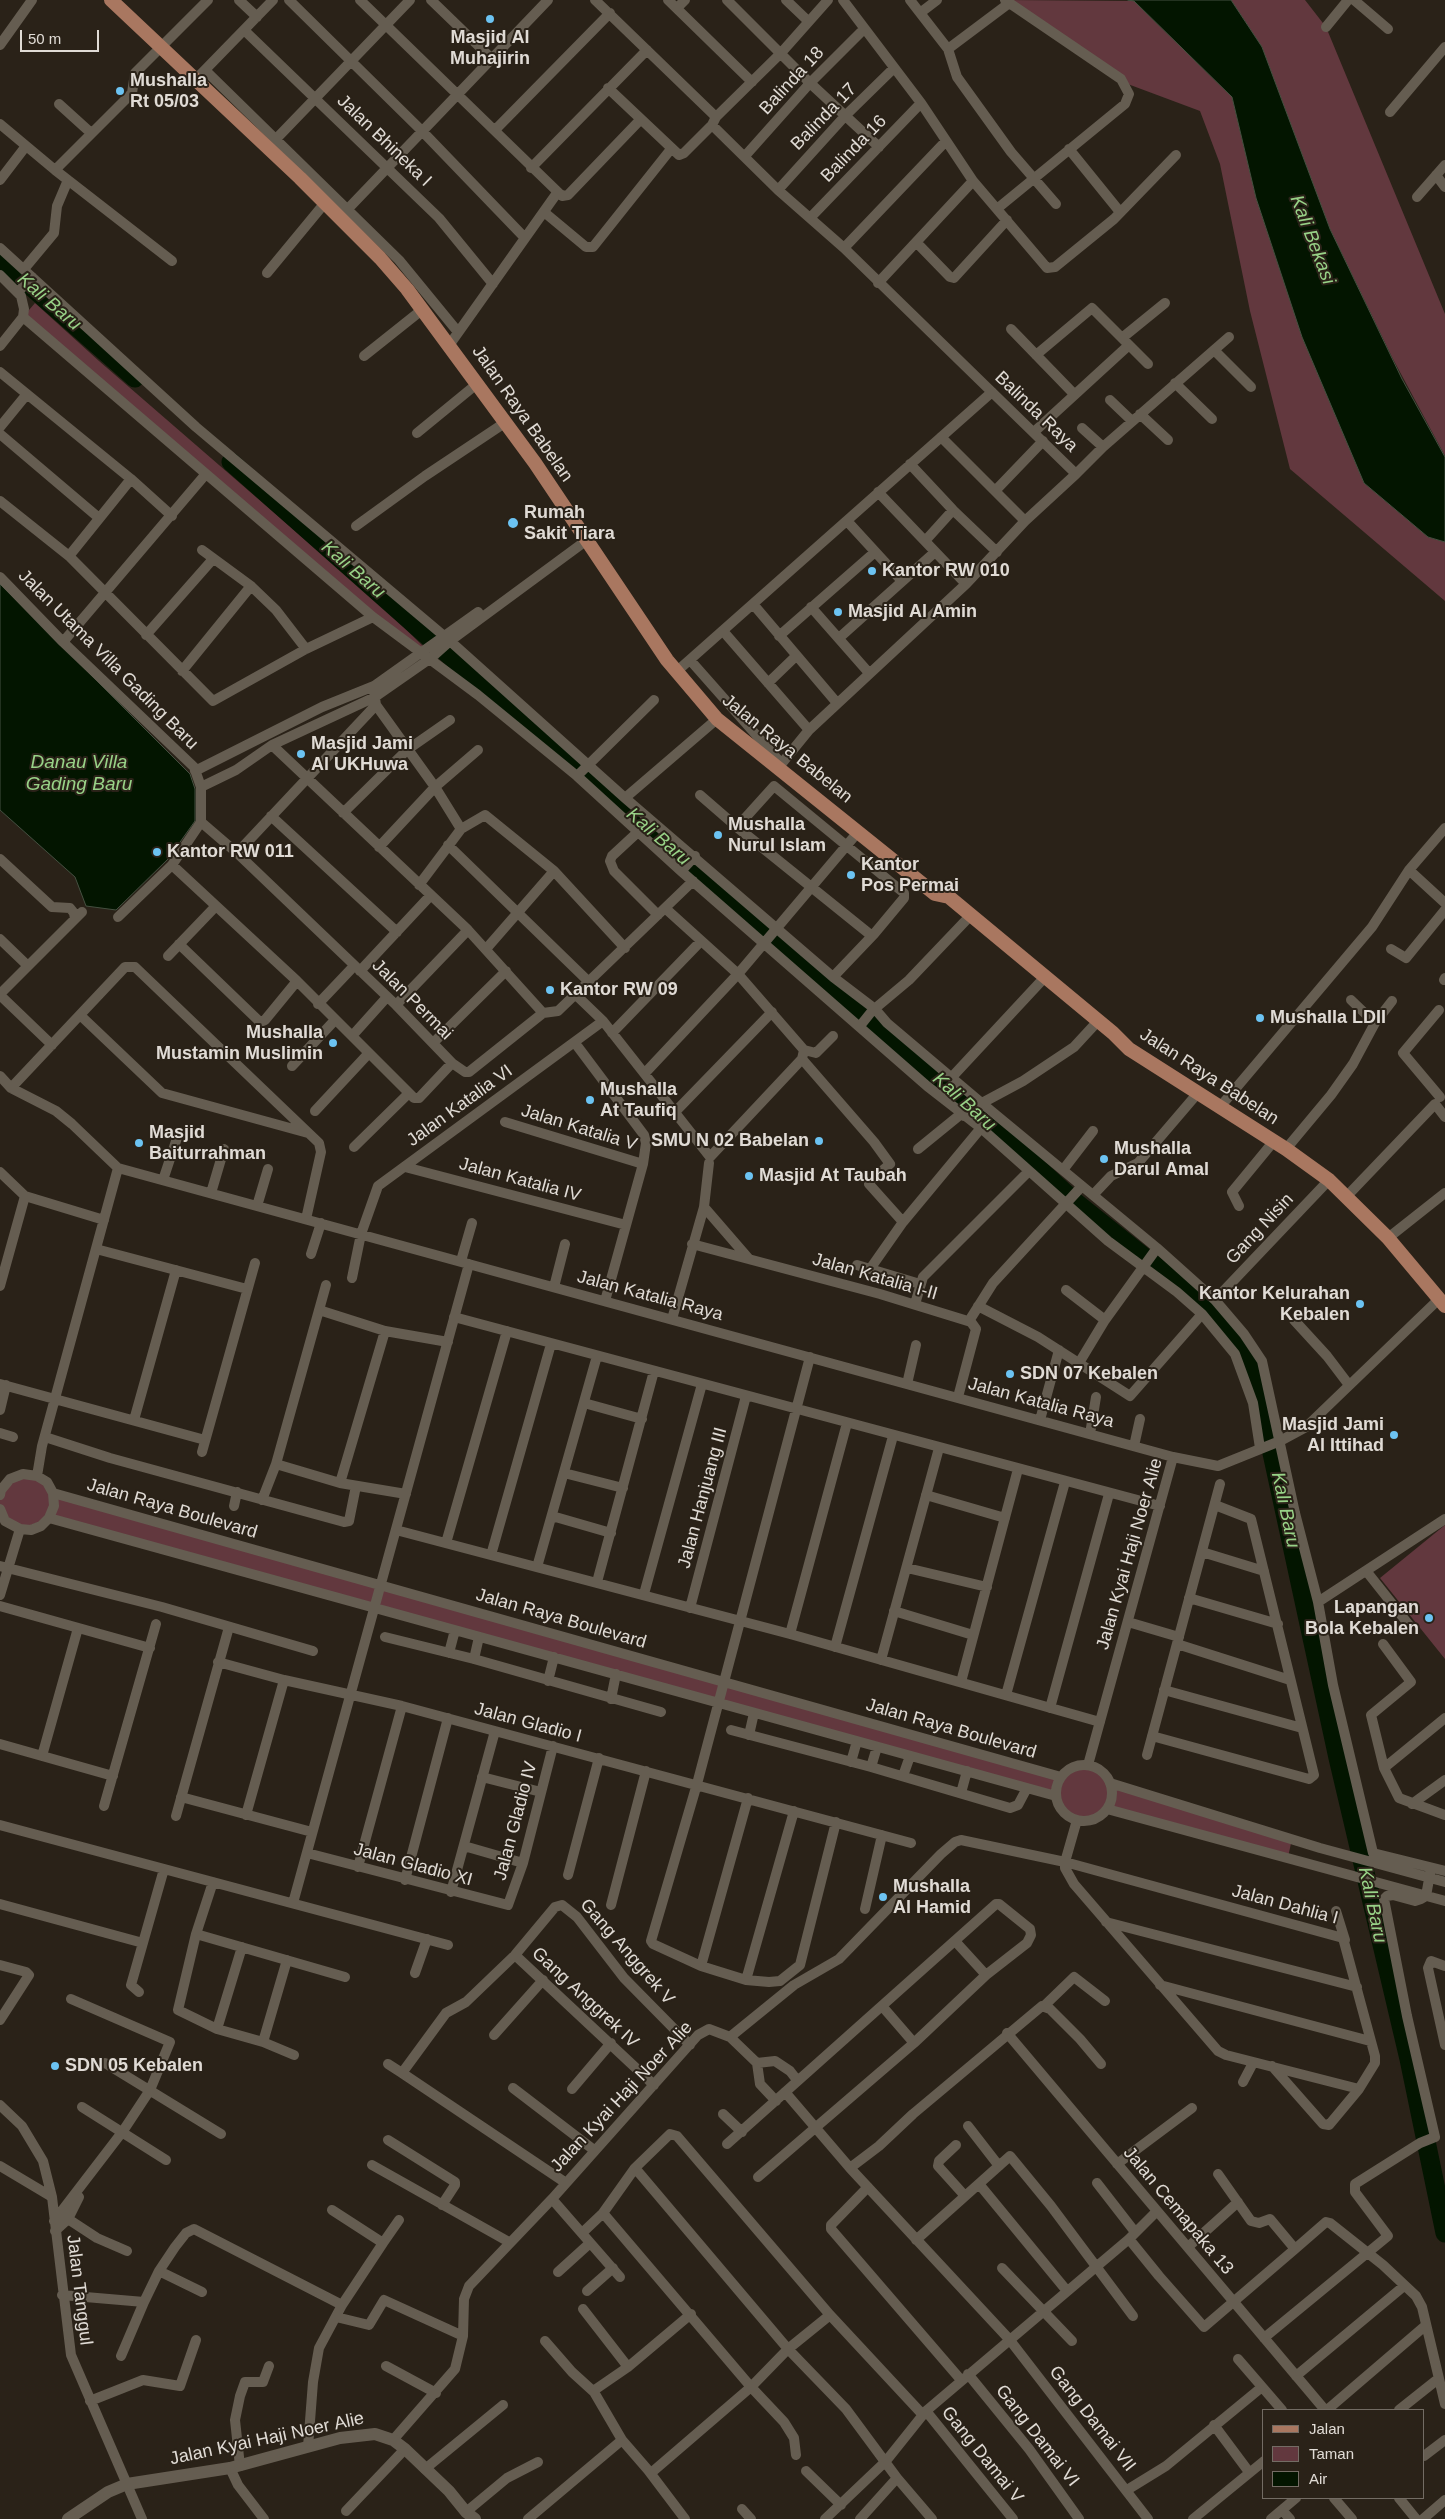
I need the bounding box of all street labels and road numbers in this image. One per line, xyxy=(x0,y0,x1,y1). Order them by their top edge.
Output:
street label: Balinda 18 xyxy=(755,43,829,119)
street label: Balinda 17 xyxy=(787,79,861,155)
street label: Jalan Bhineka I xyxy=(332,90,436,192)
street label: Balinda 16 xyxy=(817,111,891,187)
street label: Jalan Raya Babelan xyxy=(467,342,577,486)
street label: Balinda Raya xyxy=(990,367,1082,457)
street label: Jalan Utama Villa Gading Baru xyxy=(13,565,203,755)
street label: Jalan Raya Babelan xyxy=(718,690,856,808)
street label: Jalan Permai xyxy=(367,955,457,1045)
street label: Jalan Raya Babelan xyxy=(1136,1024,1282,1130)
street label: Jalan Katalia VI xyxy=(403,1061,517,1151)
street label: Jalan Katalia V xyxy=(518,1100,640,1156)
street label: Jalan Katalia IV xyxy=(457,1153,583,1207)
street label: Gang Nisin xyxy=(1222,1189,1298,1269)
street label: Jalan Katalia I-II xyxy=(810,1249,940,1305)
street label: Jalan Katalia Raya xyxy=(575,1266,725,1326)
street label: Jalan Katalia Raya xyxy=(966,1373,1116,1433)
street label: Jalan Hanjuang III xyxy=(674,1425,732,1571)
street label: Jalan Kyai Haji Noer Alie xyxy=(1092,1456,1168,1652)
street label: Jalan Raya Boulevard xyxy=(84,1474,260,1544)
street label: Jalan Raya Boulevard xyxy=(473,1584,649,1654)
street label: Jalan Raya Boulevard xyxy=(863,1694,1039,1764)
street label: Jalan Gladio I xyxy=(472,1698,584,1748)
street label: Jalan Gladio IV xyxy=(490,1759,542,1883)
street label: Jalan Gladio XI xyxy=(351,1839,475,1891)
street label: Jalan Dahlia I xyxy=(1230,1880,1340,1930)
street label: Gang Anggrek V xyxy=(575,1895,679,2009)
street label: Gang Anggrek IV xyxy=(527,1943,643,2053)
street label: Jalan Kyai Haji Noer Alie xyxy=(547,2017,697,2177)
street label: Jalan Cemapaka 13 xyxy=(1118,2143,1238,2279)
street label: Jalan Tanggul xyxy=(62,2234,96,2346)
street label: Gang Damai VII xyxy=(1044,2362,1140,2476)
street label: Gang Damai VI xyxy=(991,2381,1083,2491)
street label: Gang Damai V xyxy=(936,2402,1028,2508)
street label: Jalan Kyai Haji Noer Alie xyxy=(168,2408,366,2470)

